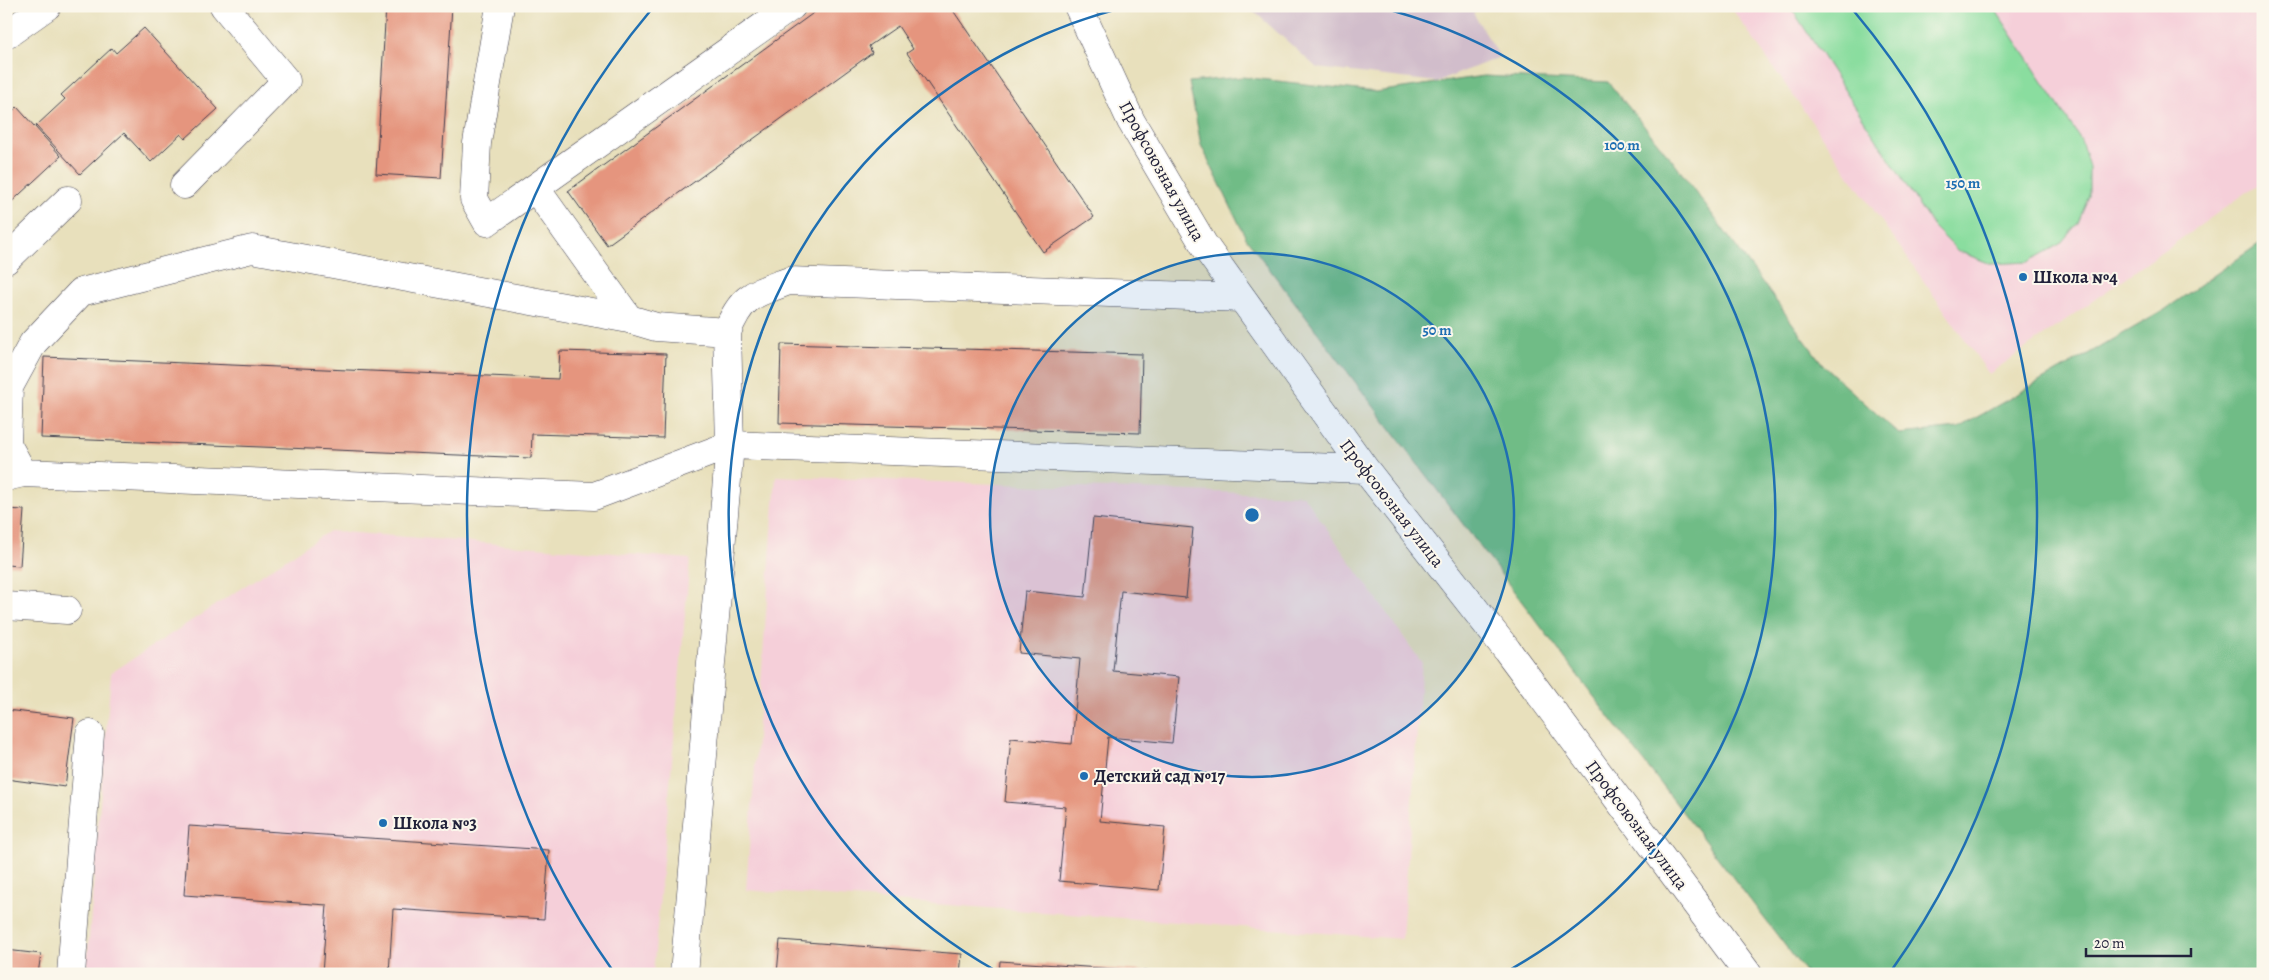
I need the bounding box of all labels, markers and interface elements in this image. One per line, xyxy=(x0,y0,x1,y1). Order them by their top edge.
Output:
street label: Профсоюзная улица xyxy=(1113,97,1211,246)
text: 100 m xyxy=(1604,135,1640,155)
text: 150 m xyxy=(1946,173,1981,193)
place label: Школа №4 xyxy=(2033,265,2118,289)
marker: Школа №4 xyxy=(2017,271,2029,283)
text: 50 m xyxy=(1422,320,1452,340)
street label: Профсоюзная улица xyxy=(1334,434,1450,573)
centre of rings xyxy=(1243,506,1261,524)
street label: Профсоюзная улица xyxy=(1580,755,1694,895)
place label: Детский сад №17 xyxy=(1094,764,1225,788)
marker: Детский сад №17 xyxy=(1078,770,1090,782)
place label: Школа №3 xyxy=(393,811,477,835)
marker: Школа №3 xyxy=(377,817,389,829)
scale bar xyxy=(2086,925,2192,957)
text: 20 m xyxy=(2094,933,2125,953)

